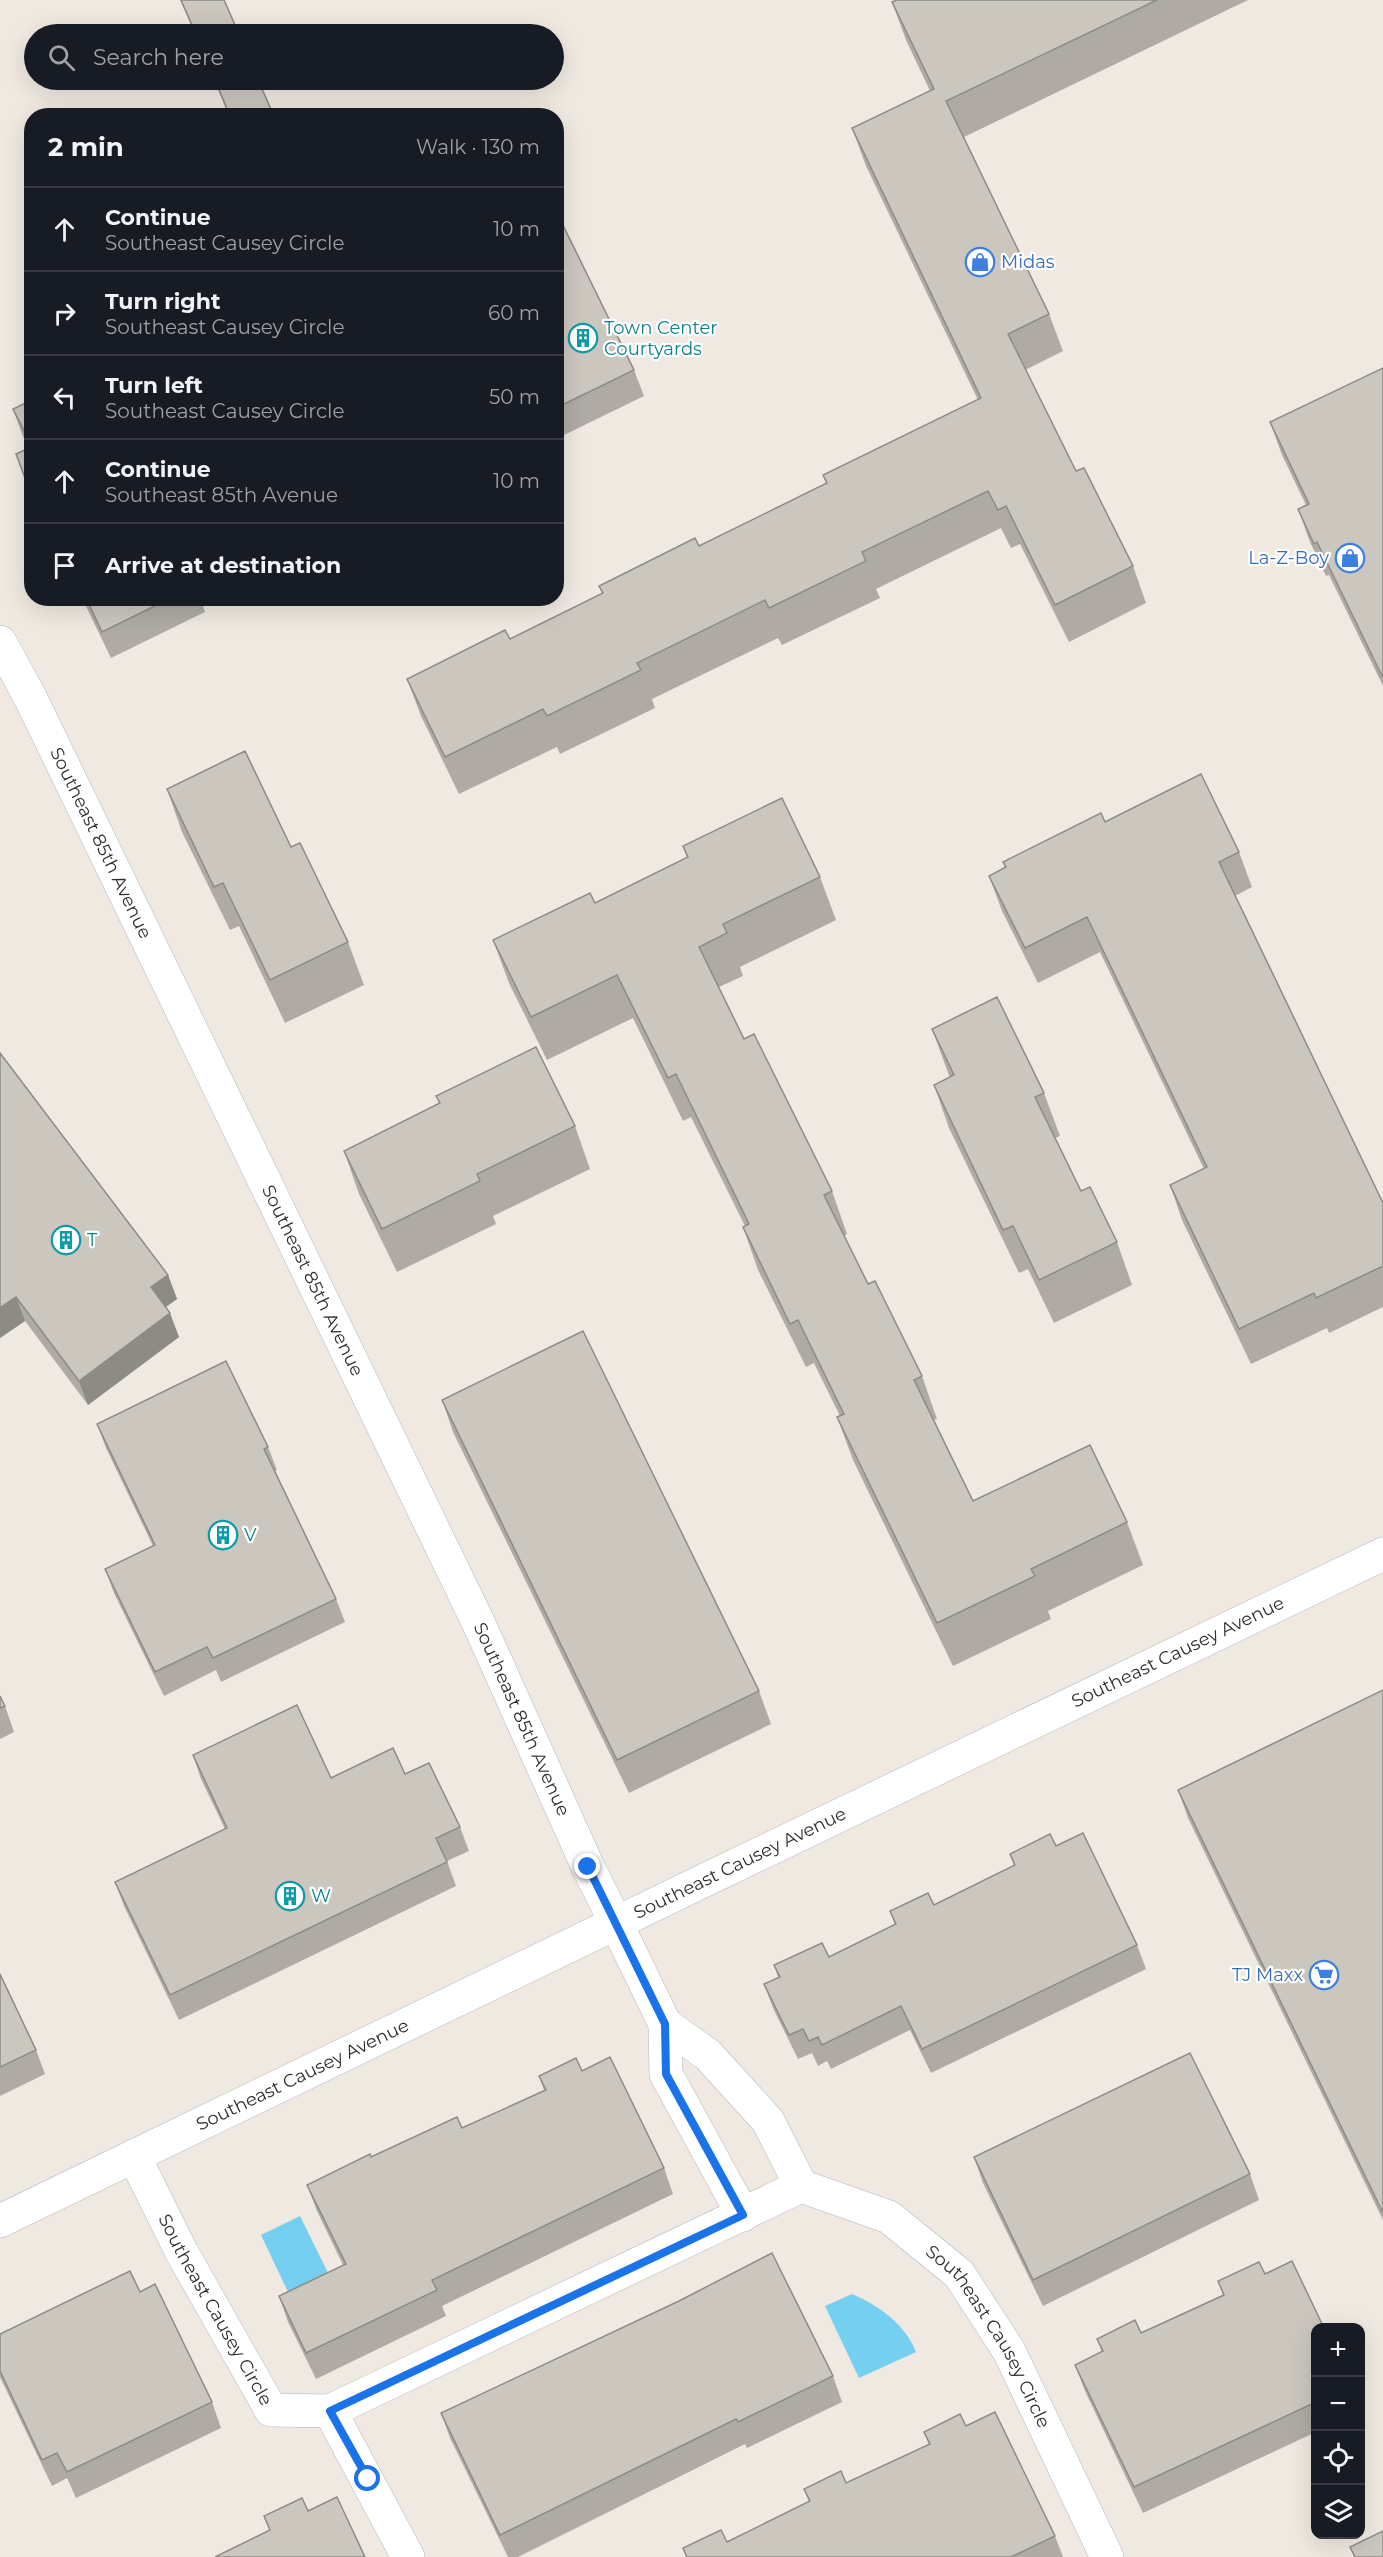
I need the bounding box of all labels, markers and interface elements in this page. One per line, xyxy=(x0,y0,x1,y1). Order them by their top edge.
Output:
search box xyxy=(24,24,564,90)
icon: search xyxy=(45,41,78,74)
text: Search here xyxy=(93,44,224,71)
text: 2 min xyxy=(48,131,124,163)
text: Walk · 130 m xyxy=(416,135,540,159)
text: Continue xyxy=(105,204,211,231)
icon: ahead xyxy=(48,213,81,246)
text: 10 m xyxy=(493,217,540,241)
text: Southeast Causey Circle xyxy=(105,231,345,255)
shop icon: Midas xyxy=(964,246,996,278)
place label: Midas xyxy=(1001,251,1055,273)
text: Turn right xyxy=(105,288,220,315)
icon: right xyxy=(48,297,81,330)
text: 60 m xyxy=(488,301,540,325)
text: Southeast Causey Circle xyxy=(105,315,345,339)
place label: Town Center Courtyards xyxy=(604,317,718,360)
building icon: Town Center Courtyards xyxy=(567,322,599,354)
text: Turn left xyxy=(105,372,203,399)
icon: left xyxy=(48,381,81,414)
text: 50 m xyxy=(489,385,540,409)
text: Southeast Causey Circle xyxy=(105,399,345,423)
text: Continue xyxy=(105,456,211,483)
icon: ahead xyxy=(48,465,81,498)
text: 10 m xyxy=(493,469,540,493)
text: Southeast 85th Avenue xyxy=(105,483,338,507)
shop icon: La-Z-Boy xyxy=(1334,542,1366,574)
place label: La-Z-Boy xyxy=(1248,547,1329,569)
icon: arrive xyxy=(48,549,81,582)
text: Arrive at destination xyxy=(105,552,341,579)
street label: Southeast 85th Avenue xyxy=(45,744,156,942)
street label: Southeast 85th Avenue xyxy=(257,1181,368,1380)
building icon: T xyxy=(50,1224,82,1256)
place label: T xyxy=(87,1229,98,1251)
building icon: V xyxy=(207,1519,239,1551)
place label: V xyxy=(244,1524,257,1546)
street label: Southeast Causey Avenue xyxy=(1068,1592,1288,1713)
street label: Southeast 85th Avenue xyxy=(469,1619,575,1820)
street label: Southeast Causey Avenue xyxy=(630,1802,850,1924)
route end xyxy=(574,1853,600,1879)
building icon: W xyxy=(274,1880,306,1912)
place label: W xyxy=(311,1885,331,1907)
supermarket icon: TJ Maxx xyxy=(1308,1959,1340,1991)
place label: TJ Maxx xyxy=(1232,1964,1303,1986)
street label: Southeast Causey Avenue xyxy=(193,2014,412,2136)
street label: Southeast Causey Circle xyxy=(153,2210,277,2410)
street label: Southeast Causey Circle xyxy=(921,2240,1055,2432)
map controls xyxy=(1311,2323,1365,2539)
button: + xyxy=(1311,2323,1365,2377)
button: − xyxy=(1311,2377,1365,2431)
button: locate xyxy=(1311,2431,1365,2485)
route start xyxy=(354,2465,380,2491)
button: layers xyxy=(1311,2485,1365,2539)

